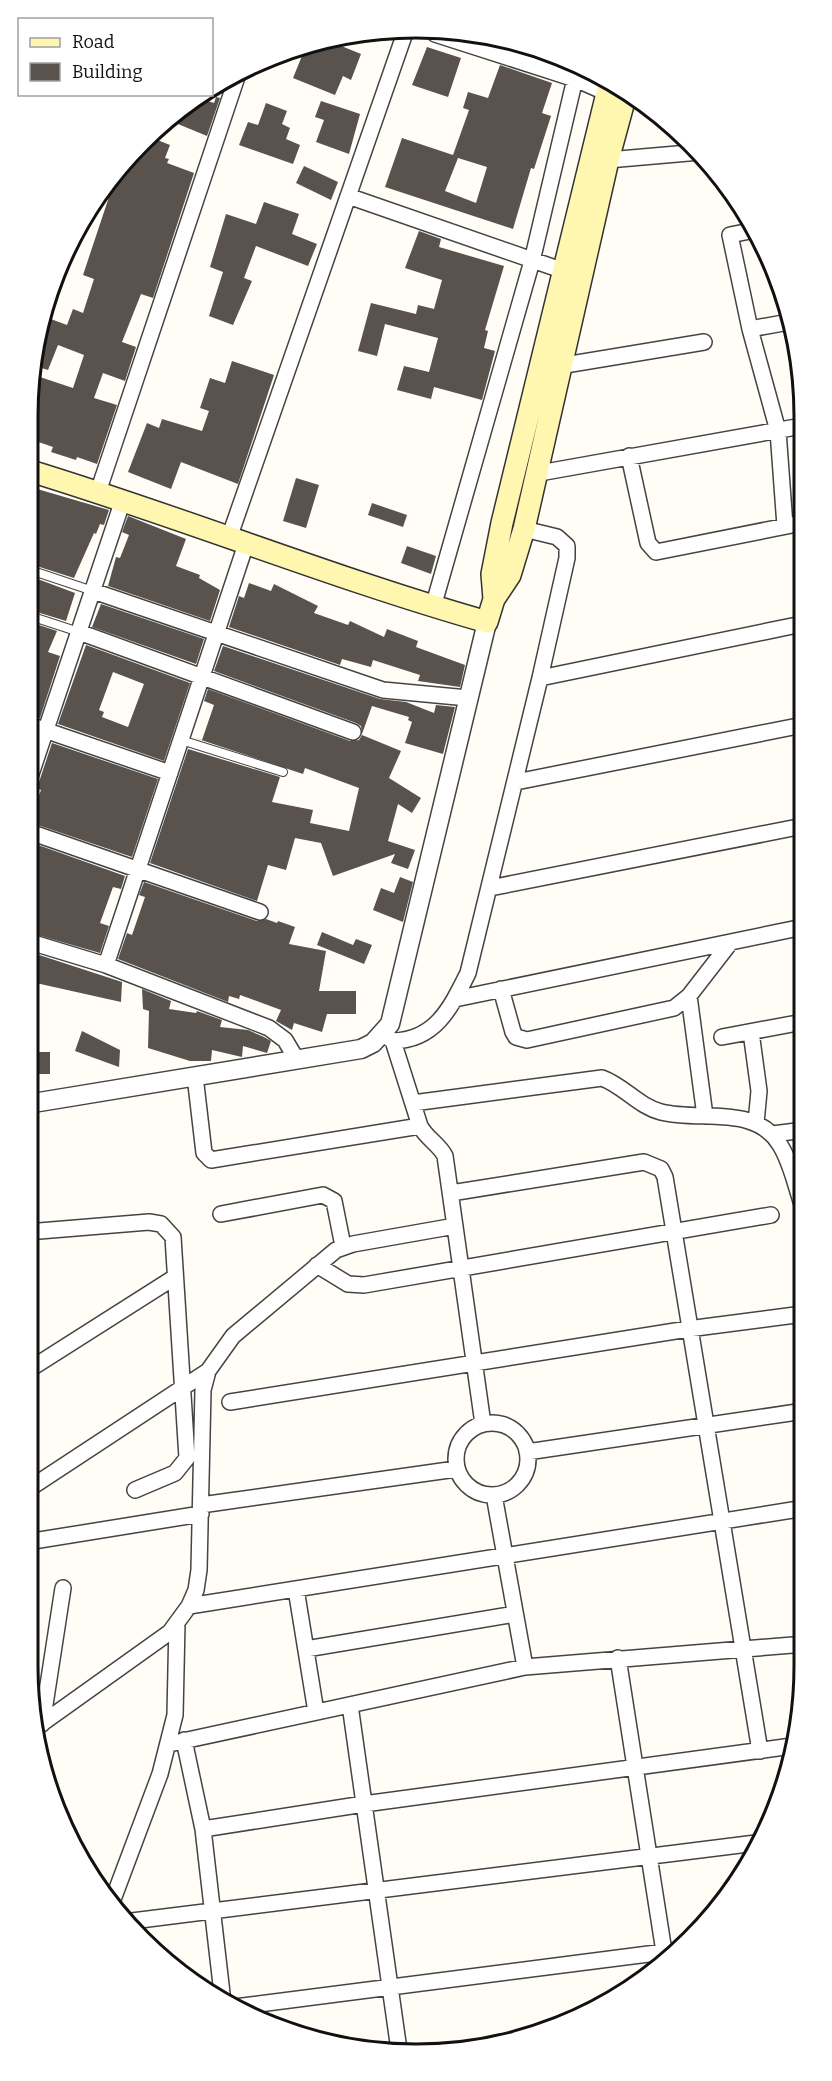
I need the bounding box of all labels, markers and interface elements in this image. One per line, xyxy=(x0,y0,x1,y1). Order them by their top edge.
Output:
legend xyxy=(18,18,213,96)
text: Road xyxy=(72,31,115,53)
text: Building xyxy=(72,61,143,83)

